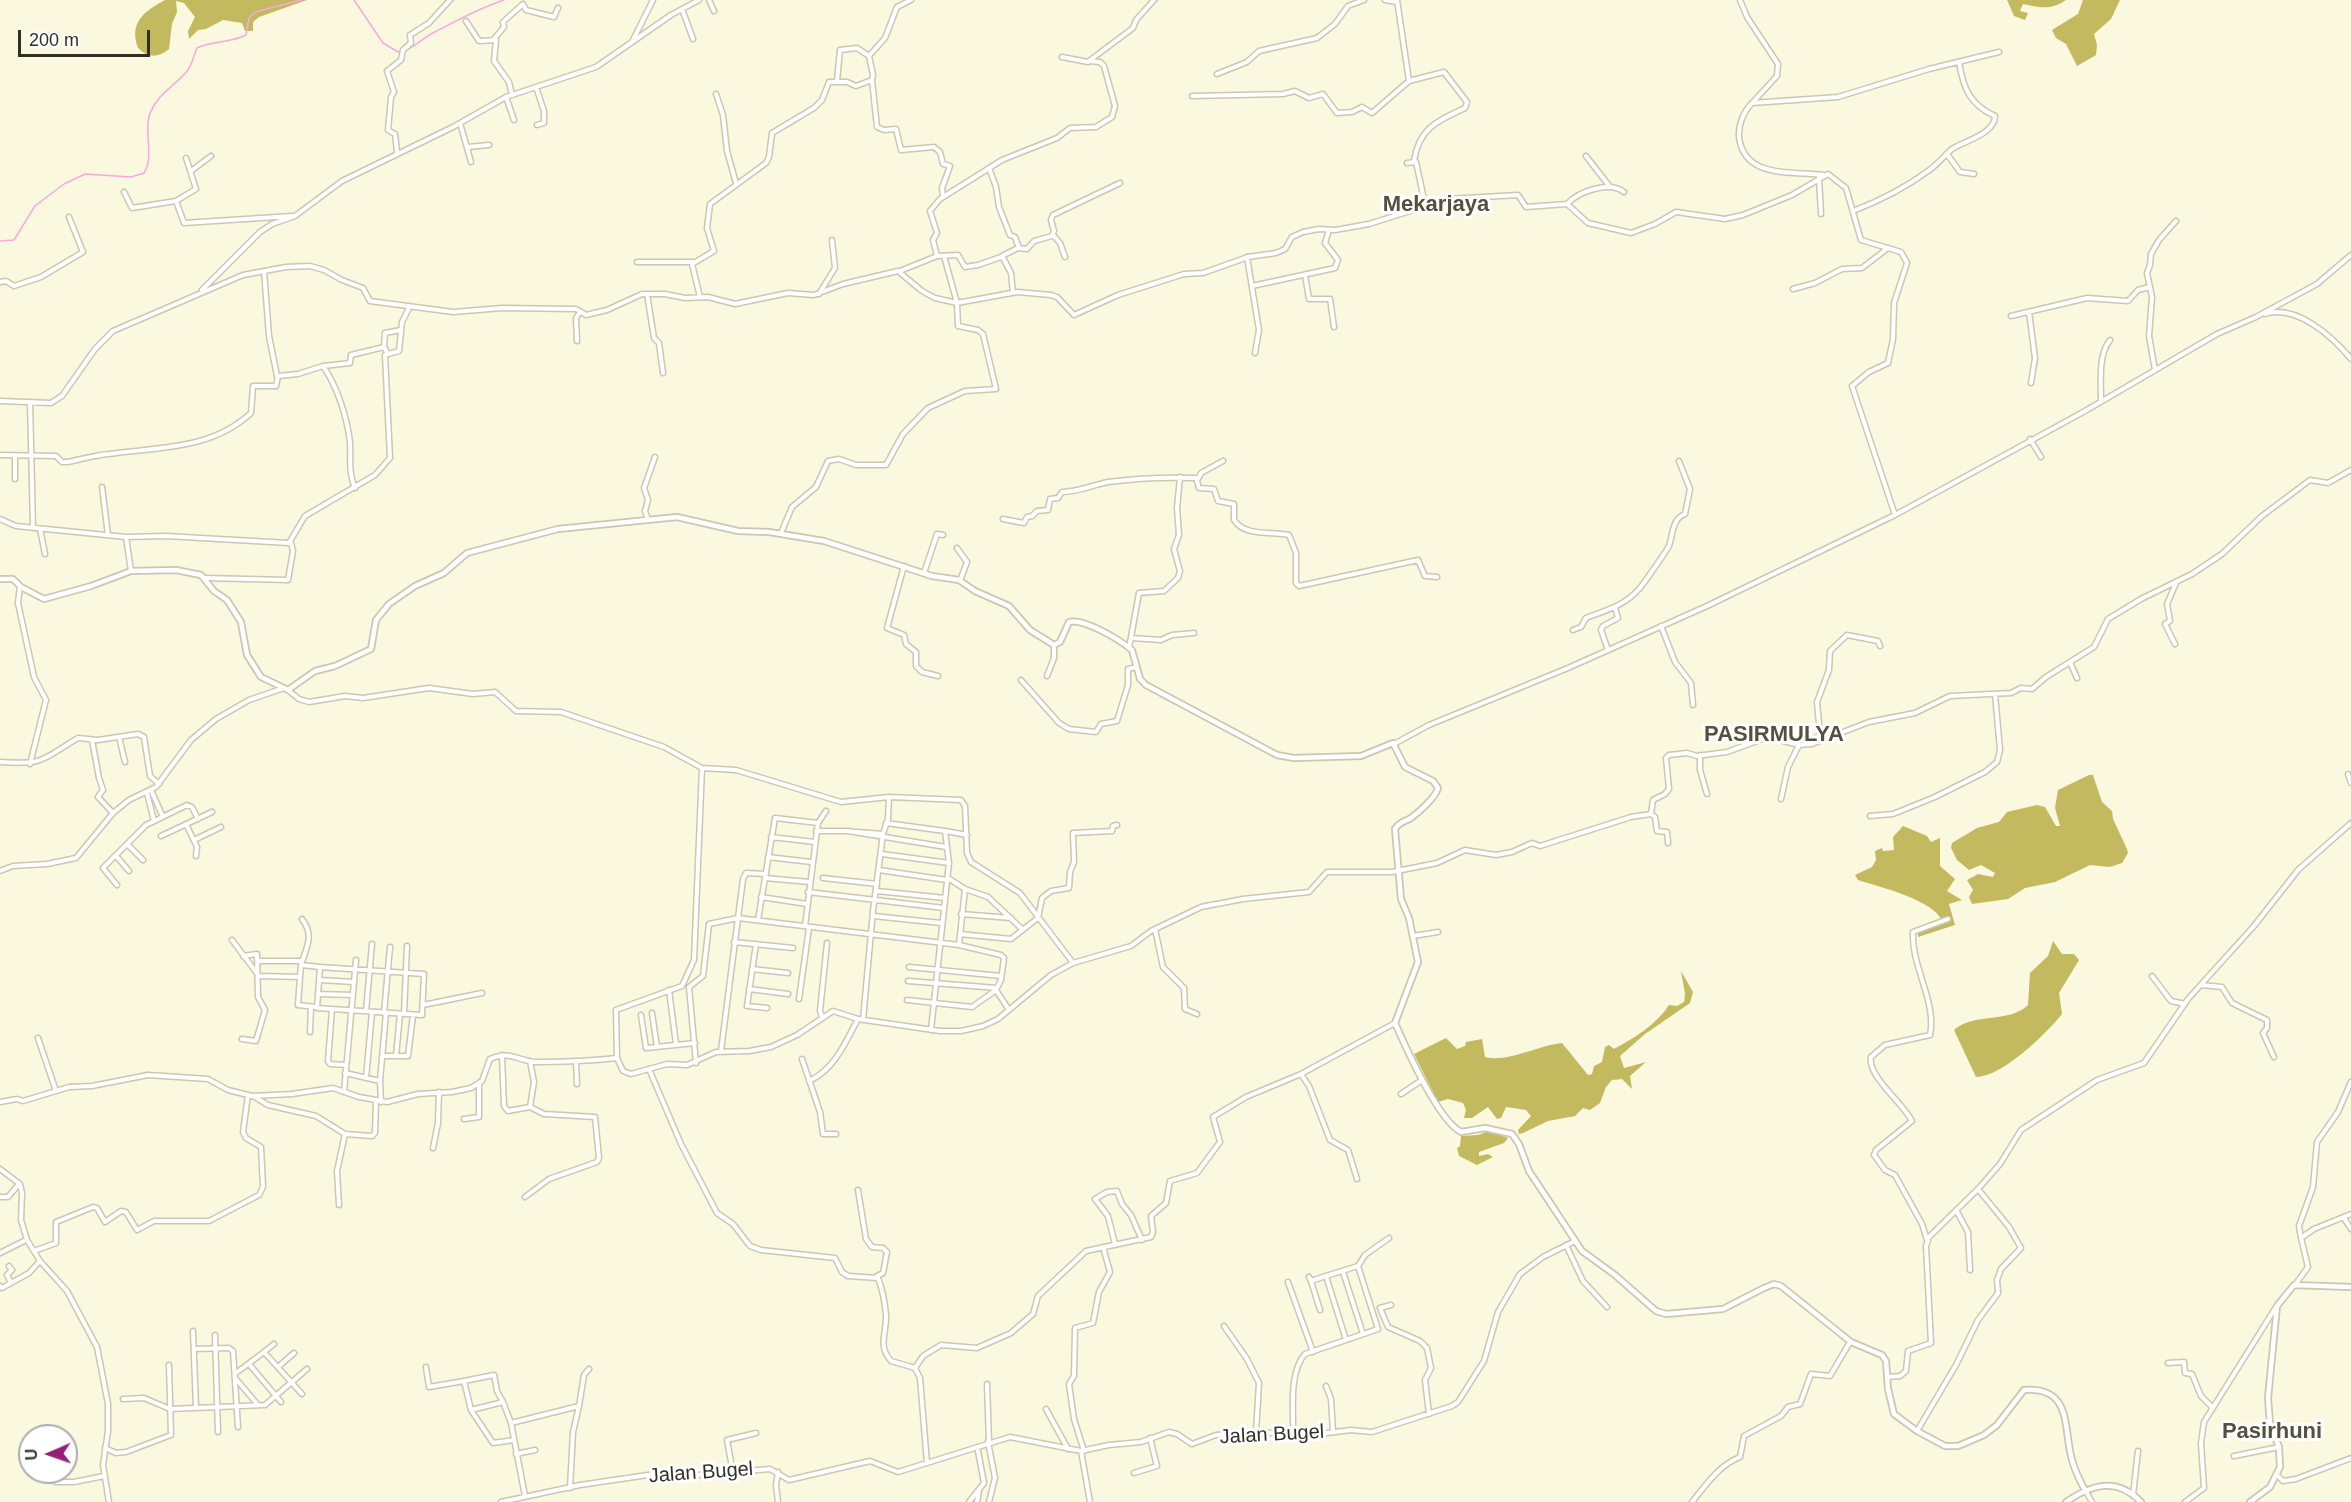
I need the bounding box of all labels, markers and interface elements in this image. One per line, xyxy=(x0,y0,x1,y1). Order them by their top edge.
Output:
scale bar xyxy=(21,18,153,56)
text: 200 m xyxy=(29,30,79,50)
district label: Mekarjaya xyxy=(1383,192,1489,218)
district label: PASIRMULYA xyxy=(1704,722,1844,748)
district label: Pasirhuni xyxy=(2222,1419,2322,1445)
street label: Jalan Bugel xyxy=(1219,1420,1325,1450)
north arrow xyxy=(18,1424,78,1484)
text: U xyxy=(23,1449,40,1461)
street label: Jalan Bugel xyxy=(648,1457,754,1489)

